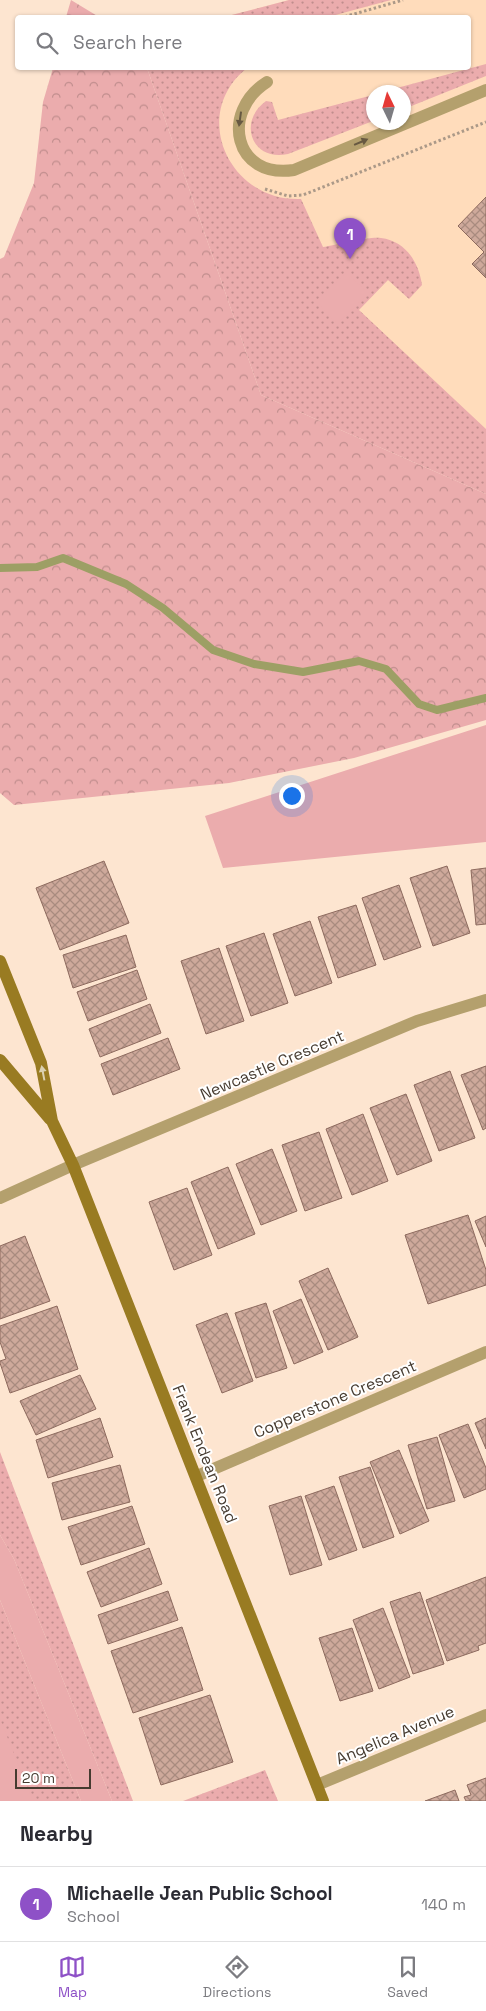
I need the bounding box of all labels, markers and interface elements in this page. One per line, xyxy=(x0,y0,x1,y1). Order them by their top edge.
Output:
search box xyxy=(15,15,471,70)
icon: search xyxy=(33,29,61,57)
text: Search here xyxy=(73,30,183,55)
north arrow xyxy=(366,85,411,130)
one-way arrow xyxy=(236,112,244,128)
one-way arrow xyxy=(354,138,369,146)
pin: 1 xyxy=(334,218,366,259)
your location xyxy=(279,783,305,809)
street label: Newcastle Crescent xyxy=(197,1025,347,1105)
one-way arrow xyxy=(38,1064,46,1080)
street label: Copperstone Crescent xyxy=(251,1355,419,1443)
street label: Frank Endean Road xyxy=(168,1382,242,1526)
street label: Angelica Avenue xyxy=(333,1701,457,1769)
scale bar xyxy=(15,1766,91,1789)
text: 20 m xyxy=(22,1769,55,1787)
text: Nearby xyxy=(20,1820,93,1847)
text: Michaelle Jean Public School xyxy=(67,1881,333,1906)
text: 1 xyxy=(32,1894,40,1915)
text: 140 m xyxy=(421,1894,466,1915)
text: School xyxy=(67,1906,120,1927)
tab: Map xyxy=(58,1953,87,2001)
tab: Directions xyxy=(203,1953,271,2001)
tab: Saved xyxy=(387,1953,428,2001)

